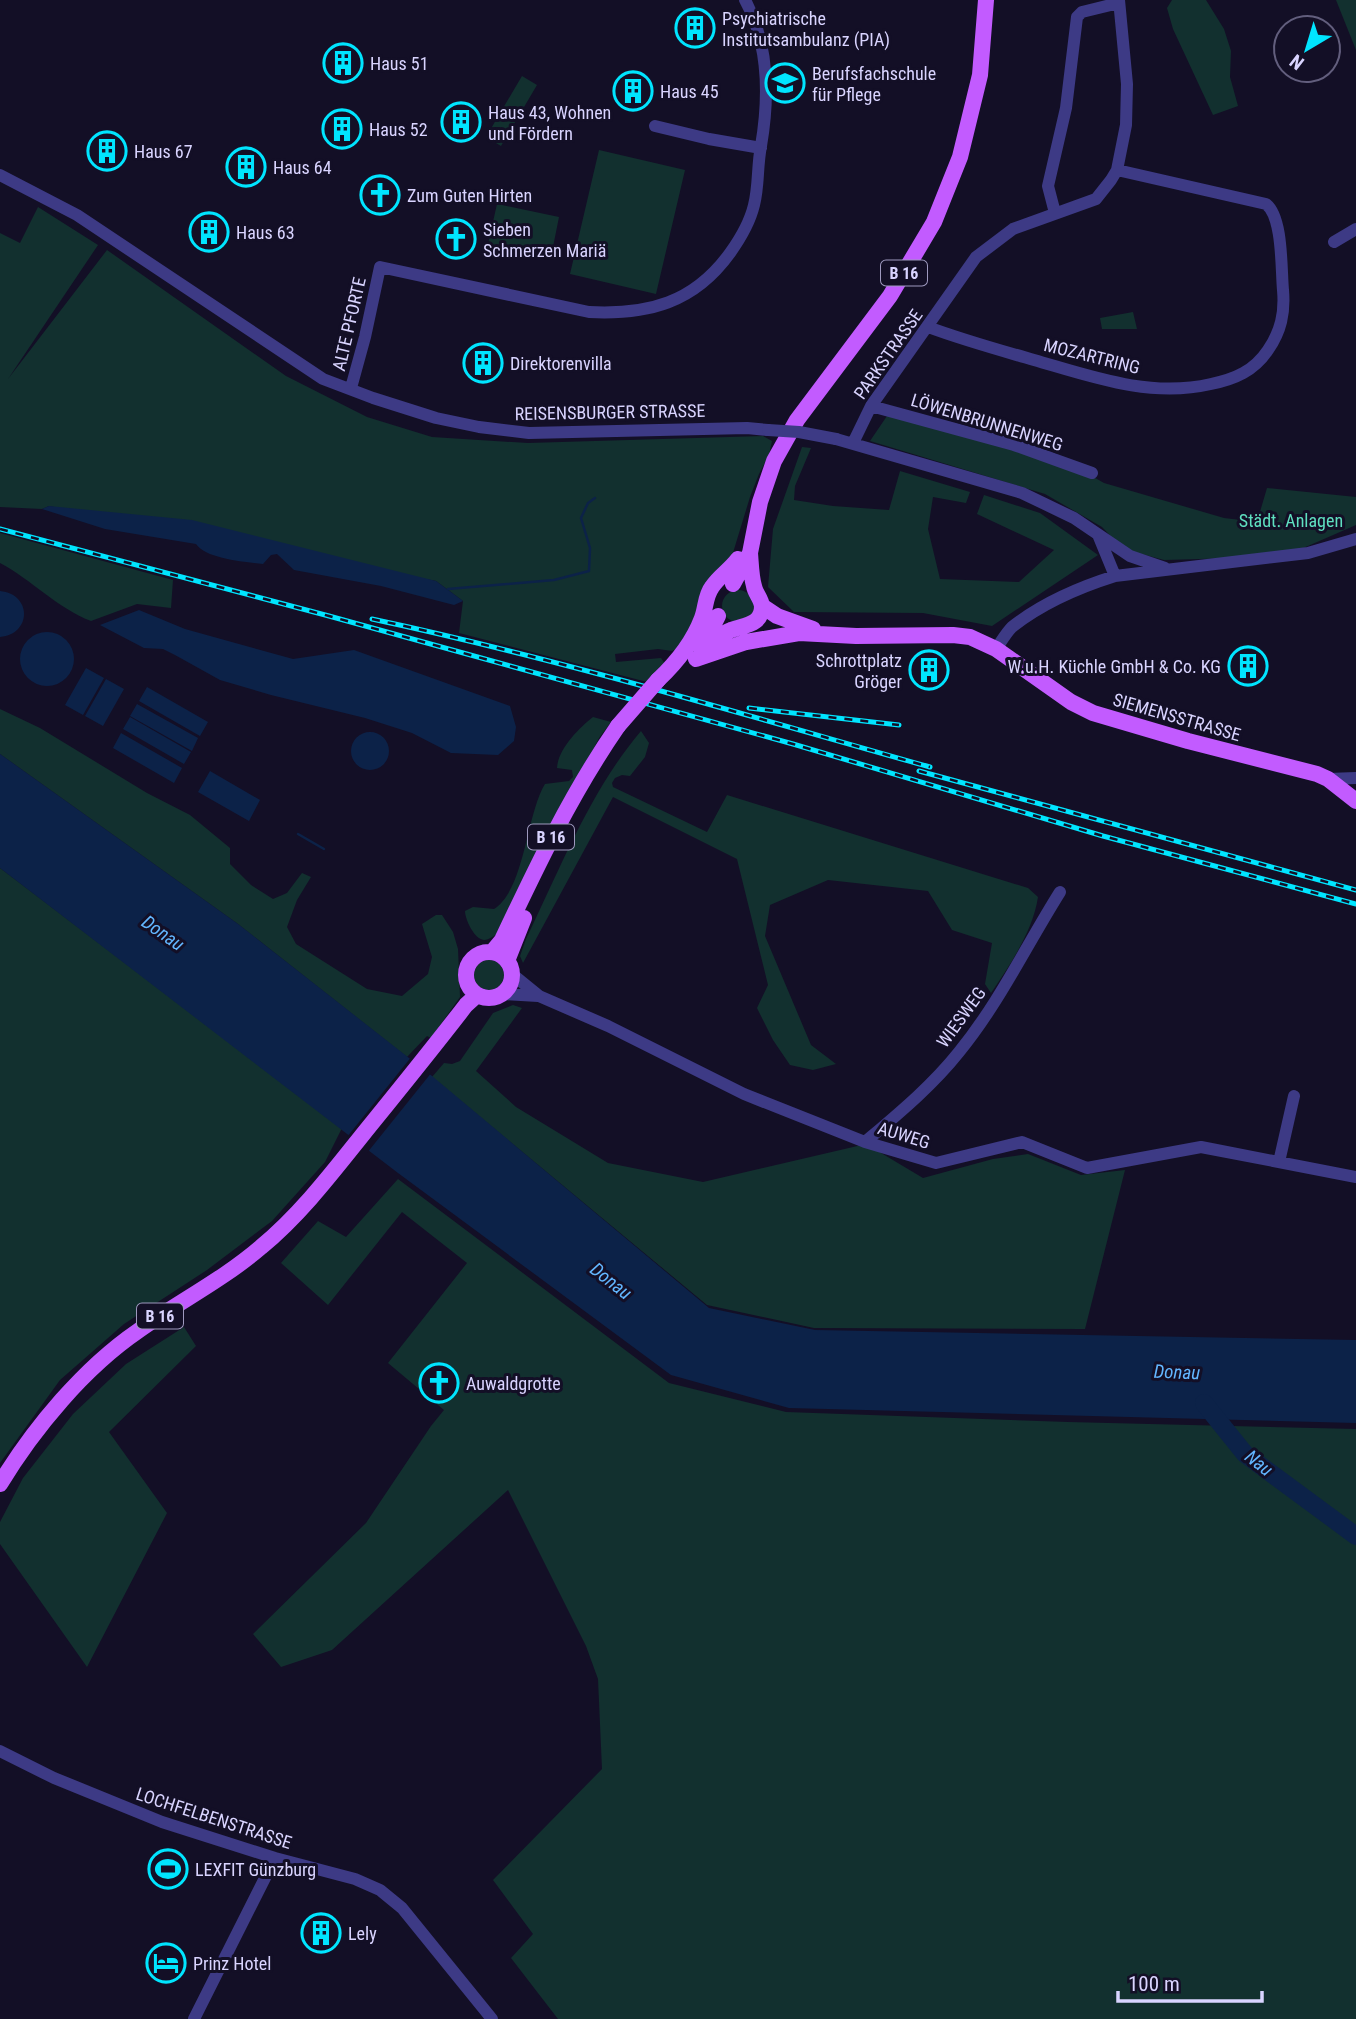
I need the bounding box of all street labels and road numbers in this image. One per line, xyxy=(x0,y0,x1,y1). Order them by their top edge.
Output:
road number: B 16 xyxy=(881,260,927,286)
street label: ALTE PFORTE xyxy=(328,275,370,373)
street label: PARKSTRASSE xyxy=(849,305,927,403)
street label: MOZARTRING xyxy=(1042,334,1142,378)
street label: LÖWENBRUNNENWEG xyxy=(908,389,1066,455)
street label: REISENSBURGER STRASSE xyxy=(514,400,706,424)
street label: SIEMENSSTRASSE xyxy=(1111,689,1243,745)
road number: B 16 xyxy=(528,824,574,850)
street label: WIESWEG xyxy=(932,983,990,1051)
street label: AUWEG xyxy=(875,1117,933,1153)
road number: B 16 xyxy=(137,1304,183,1328)
street label: LOCHFELBENSTRASSE xyxy=(133,1783,295,1853)

